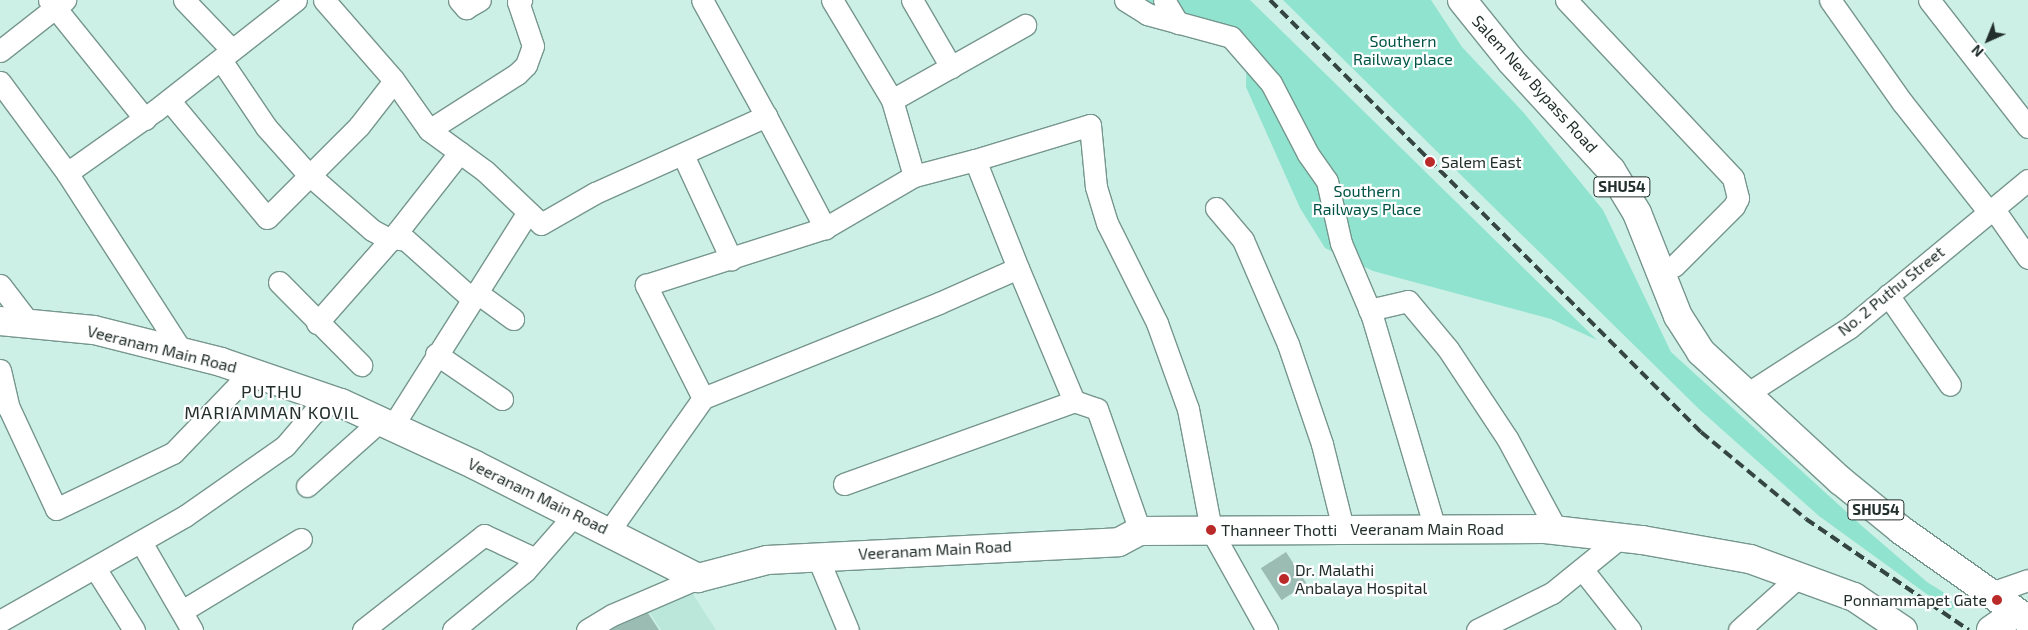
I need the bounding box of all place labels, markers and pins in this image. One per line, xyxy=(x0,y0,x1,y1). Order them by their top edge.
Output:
place label: Salem East xyxy=(1441,152,1522,172)
marker: Salem East xyxy=(1423,155,1437,169)
place label: Thanneer Thotti xyxy=(1221,520,1338,540)
marker: Thanneer Thotti xyxy=(1205,524,1217,536)
place label: Dr. Malathi Anbalaya Hospital xyxy=(1295,560,1427,598)
marker: Dr. Malathi Anbalaya Hospital xyxy=(1277,572,1291,586)
place label: Ponnammapet Gate xyxy=(1843,590,1987,610)
marker: Ponnammapet Gate xyxy=(1991,594,2003,606)

